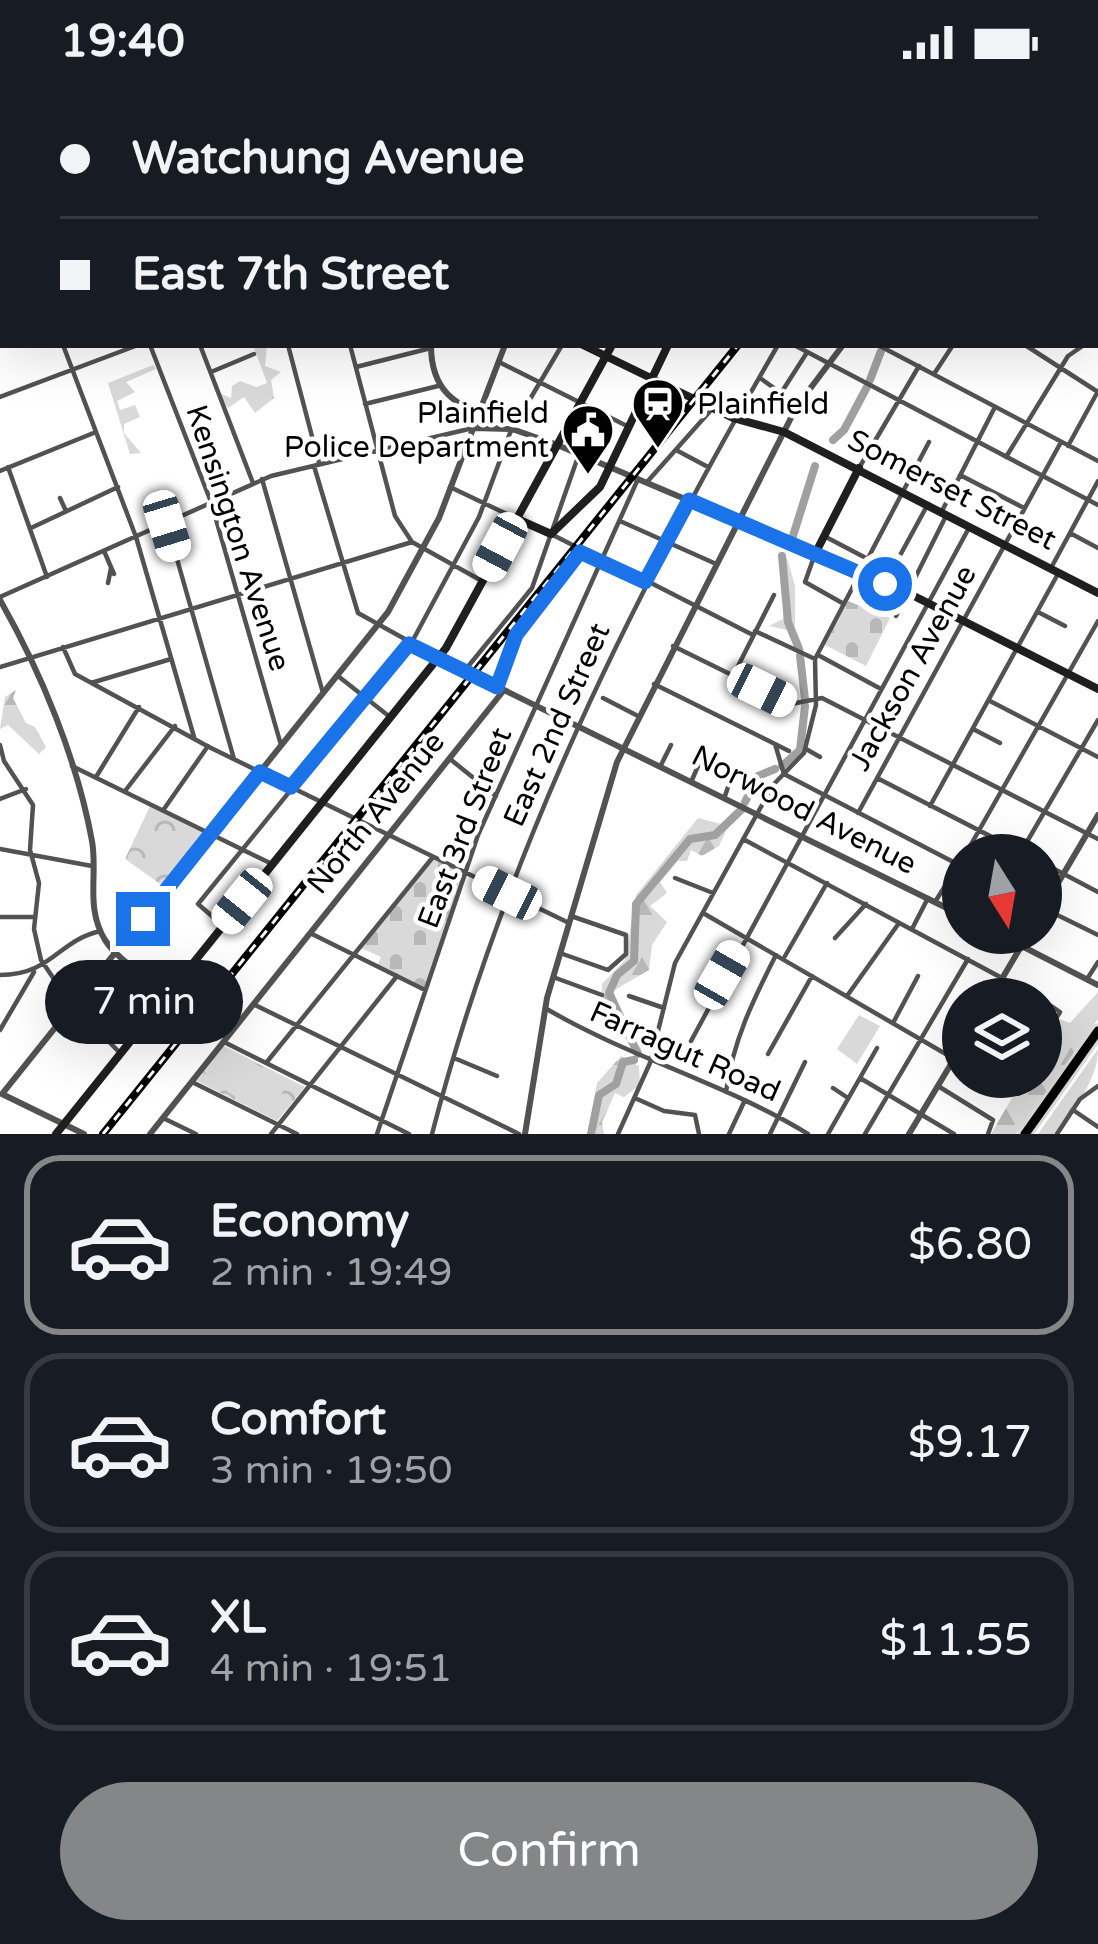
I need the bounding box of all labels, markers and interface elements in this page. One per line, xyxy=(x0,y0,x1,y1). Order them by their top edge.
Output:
text: 19:40 xyxy=(60,15,185,69)
text: Watchung Avenue xyxy=(132,132,525,186)
text: East 7th Street xyxy=(132,248,449,302)
station icon: Plainfield xyxy=(630,376,686,450)
place label: Plainfield xyxy=(697,386,829,423)
place label: Plainfield Police Department xyxy=(284,395,549,466)
street label: Kensington Avenue xyxy=(178,400,298,676)
public building icon: Plainfield Police Department xyxy=(560,402,616,476)
street label: Somerset Street xyxy=(842,422,1062,558)
car xyxy=(139,486,195,566)
car xyxy=(467,507,533,587)
route start xyxy=(858,557,912,611)
street label: Jackson Avenue xyxy=(841,559,985,777)
street label: East 2nd Street xyxy=(496,617,618,833)
car xyxy=(722,658,802,722)
street label: East 3rd Street xyxy=(410,723,520,933)
street label: North Avenue xyxy=(299,724,453,902)
street label: Norwood Avenue xyxy=(685,737,923,883)
north arrow xyxy=(942,834,1062,954)
map controls xyxy=(942,834,1062,1098)
car xyxy=(467,861,547,925)
car xyxy=(205,862,279,940)
route end xyxy=(116,892,170,946)
car xyxy=(688,935,756,1015)
callout: 7 min xyxy=(44,961,242,1045)
text: 7 min xyxy=(92,978,196,1025)
button: layers xyxy=(942,978,1062,1098)
street label: Farragut Road xyxy=(584,994,786,1110)
icon: car xyxy=(66,1191,174,1299)
text: Economy xyxy=(210,1195,409,1249)
text: $6.80 xyxy=(908,1218,1032,1272)
text: 2 min · 19:49 xyxy=(210,1249,452,1296)
icon: car xyxy=(66,1389,174,1497)
text: Comfort xyxy=(210,1393,386,1447)
text: $9.17 xyxy=(908,1416,1032,1470)
text: 3 min · 19:50 xyxy=(210,1447,452,1494)
icon: car xyxy=(66,1587,174,1695)
text: XL xyxy=(210,1591,266,1645)
text: $11.55 xyxy=(880,1614,1032,1668)
text: 4 min · 19:51 xyxy=(210,1645,452,1692)
button: Confirm xyxy=(60,1782,1038,1920)

